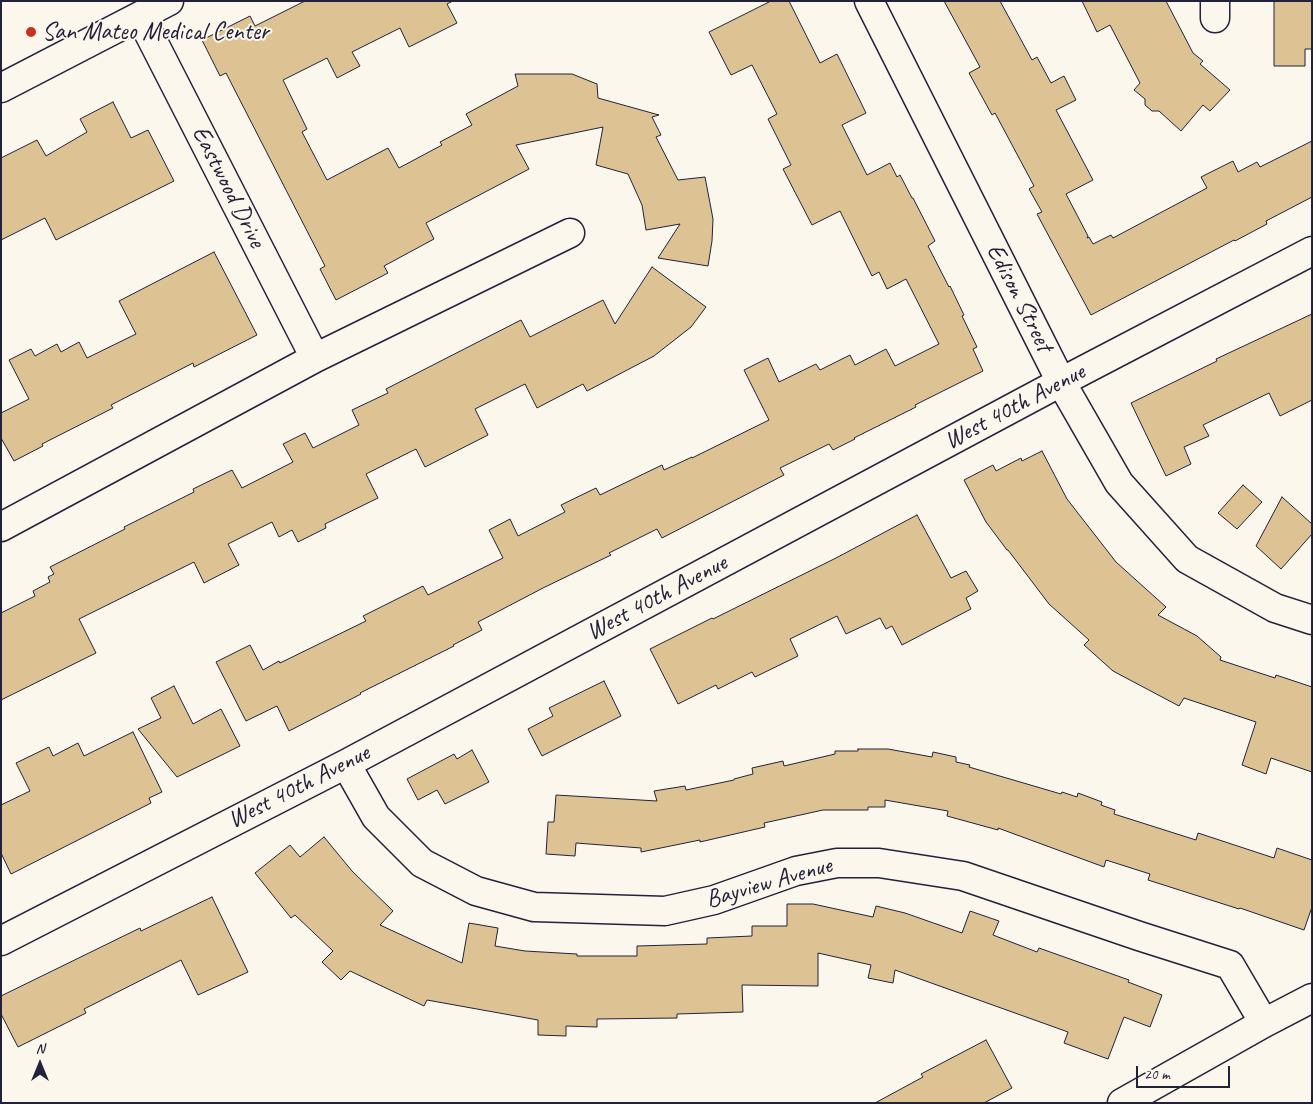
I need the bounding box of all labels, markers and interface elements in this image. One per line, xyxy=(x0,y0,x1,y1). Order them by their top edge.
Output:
place label: San Mateo Medical Center xyxy=(42,17,269,47)
marker: San Mateo Medical Center xyxy=(24,25,38,39)
street label: Eastwood Drive xyxy=(185,121,271,253)
street label: Edison Street xyxy=(979,239,1059,357)
street label: West 40th Avenue xyxy=(940,357,1090,457)
street label: West 40th Avenue xyxy=(582,548,732,648)
street label: West 40th Avenue xyxy=(223,738,375,836)
street label: Bayview Avenue xyxy=(703,851,835,915)
north arrow xyxy=(15,1039,65,1089)
text: N xyxy=(36,1040,44,1057)
scale bar xyxy=(1138,1056,1232,1088)
text: 20 m xyxy=(1144,1065,1170,1084)

